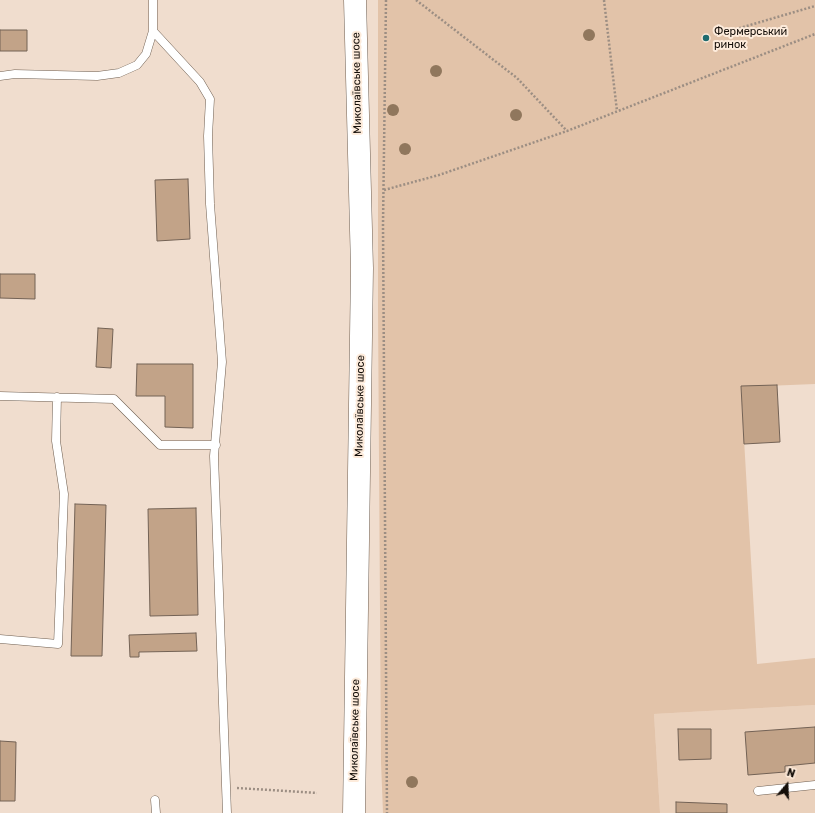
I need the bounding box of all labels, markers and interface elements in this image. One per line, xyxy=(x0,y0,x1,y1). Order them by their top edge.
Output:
place label: Фермерський ринок xyxy=(714,25,787,51)
street label: Миколаївське шосе xyxy=(350,32,364,134)
marker: Фермерський ринок xyxy=(701,33,711,43)
street label: Миколаївське шосе xyxy=(353,355,367,457)
street label: Миколаївське шосе xyxy=(348,679,362,781)
north arrow xyxy=(767,765,807,805)
text: N xyxy=(785,766,797,781)

